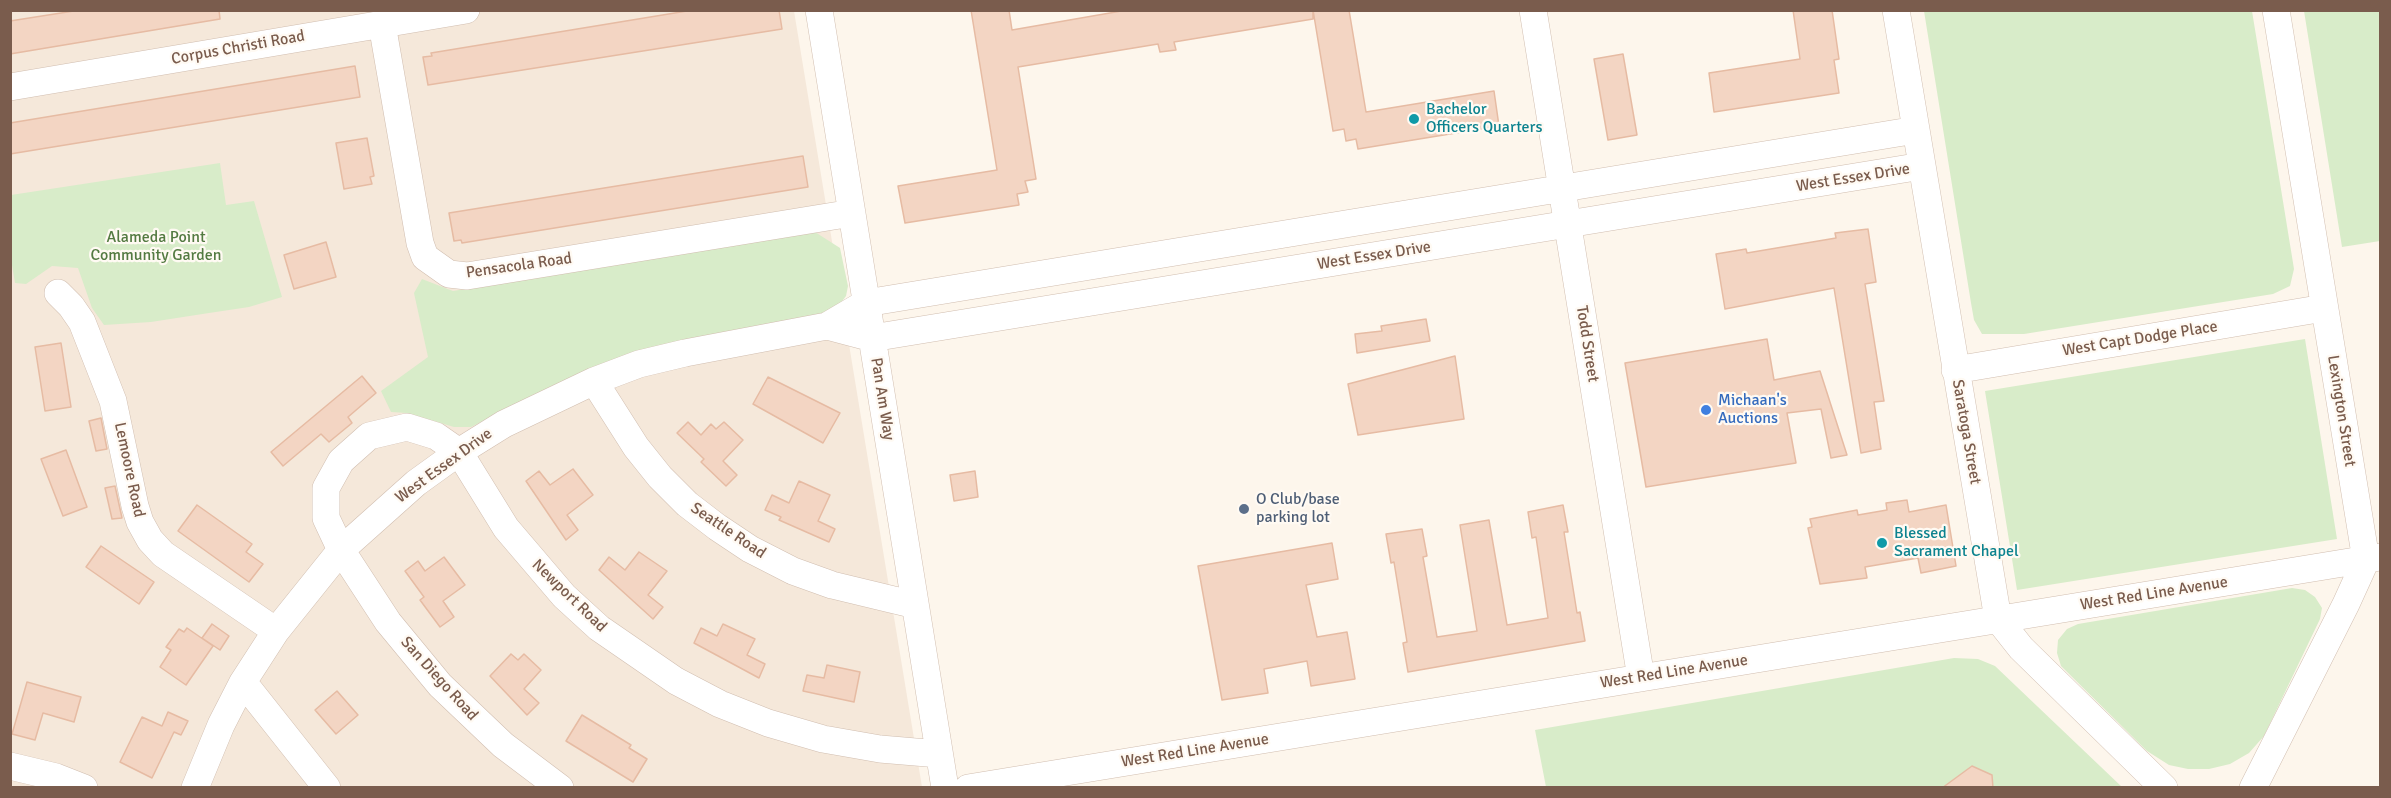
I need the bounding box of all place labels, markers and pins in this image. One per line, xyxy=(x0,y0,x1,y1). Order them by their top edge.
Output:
place label: Bachelor Officers Quarters xyxy=(1426,100,1542,138)
marker: Bachelor Officers Quarters xyxy=(1407,112,1421,126)
place label: Michaan's Auctions xyxy=(1718,391,1787,429)
marker: Michaan's Auctions xyxy=(1699,403,1713,417)
place label: O Club/base parking lot xyxy=(1256,490,1340,528)
marker: O Club/base parking lot xyxy=(1237,502,1251,516)
place label: Blessed Sacrament Chapel xyxy=(1894,524,2019,562)
marker: Blessed Sacrament Chapel xyxy=(1875,536,1889,550)

